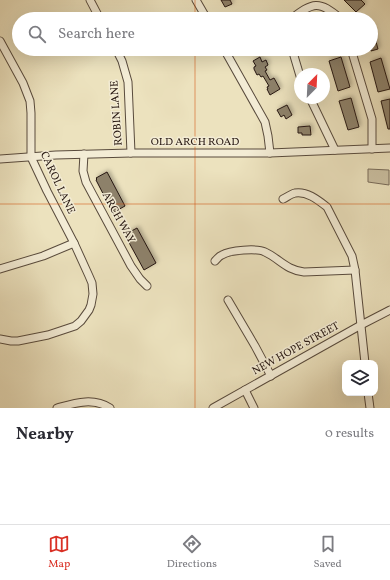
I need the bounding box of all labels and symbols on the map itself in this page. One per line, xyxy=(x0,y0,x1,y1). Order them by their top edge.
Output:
north arrow xyxy=(294,68,330,104)
street label: ROBIN LANE xyxy=(107,79,127,146)
street label: OLD ARCH ROAD xyxy=(151,135,239,150)
street label: CAROL LANE xyxy=(36,149,78,217)
street label: ARCH WAY xyxy=(98,190,138,246)
street label: NEW HOPE STREET xyxy=(250,319,343,379)

